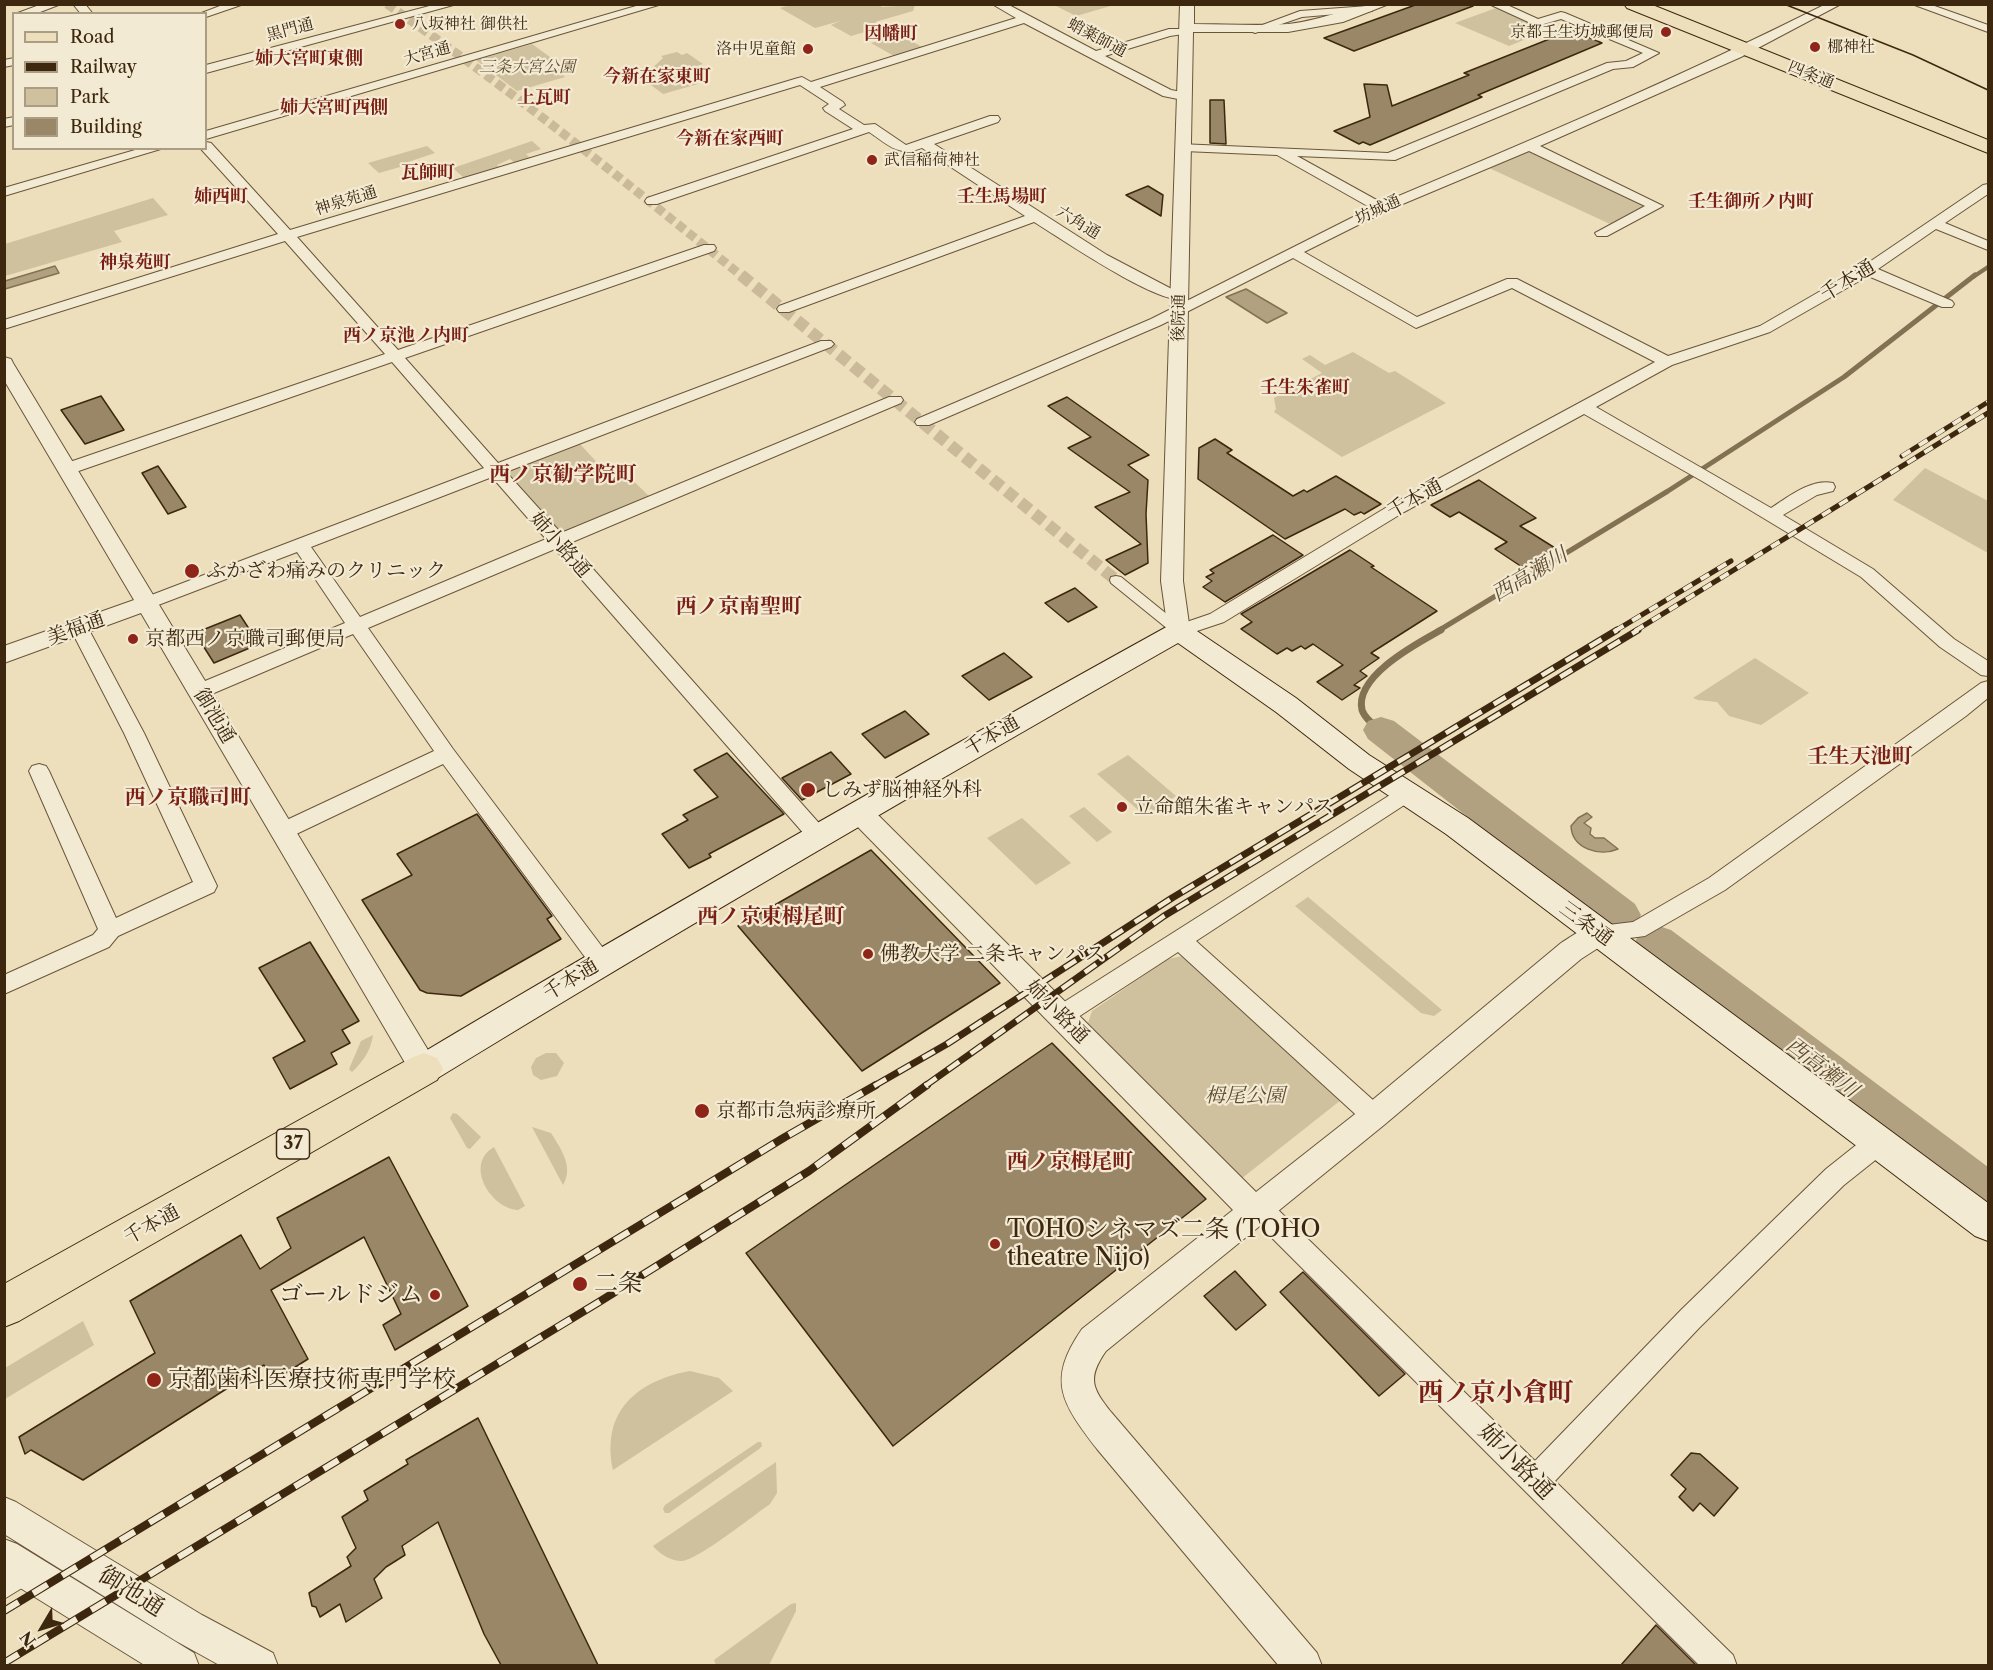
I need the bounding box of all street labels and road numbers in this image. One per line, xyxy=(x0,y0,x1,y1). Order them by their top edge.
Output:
street label: 黒門通 xyxy=(264,15,316,45)
street label: 蛸薬師通 xyxy=(1064,15,1130,61)
street label: 大宮通 xyxy=(401,38,453,70)
street label: 四条通 xyxy=(1785,57,1837,93)
street label: 神泉苑通 xyxy=(313,182,379,220)
street label: 坊城通 xyxy=(1352,191,1404,229)
street label: 六角通 xyxy=(1052,202,1104,244)
street label: 千本通 xyxy=(1816,255,1880,307)
street label: 後院通 xyxy=(1169,294,1189,342)
street label: 千本通 xyxy=(1383,474,1447,524)
street label: 姉小路通 xyxy=(524,507,596,583)
street label: 美福通 xyxy=(44,607,108,651)
street label: 御池通 xyxy=(188,684,240,748)
street label: 千本通 xyxy=(960,711,1024,761)
street label: 三条通 xyxy=(1555,897,1617,951)
street label: 千本通 xyxy=(539,954,603,1006)
street label: 姉小路通 xyxy=(1020,975,1094,1049)
road number: 37 xyxy=(276,1129,310,1159)
street label: 千本通 xyxy=(120,1200,184,1250)
street label: 姉小路通 xyxy=(1472,1418,1560,1506)
street label: 御池通 xyxy=(93,1561,169,1623)

